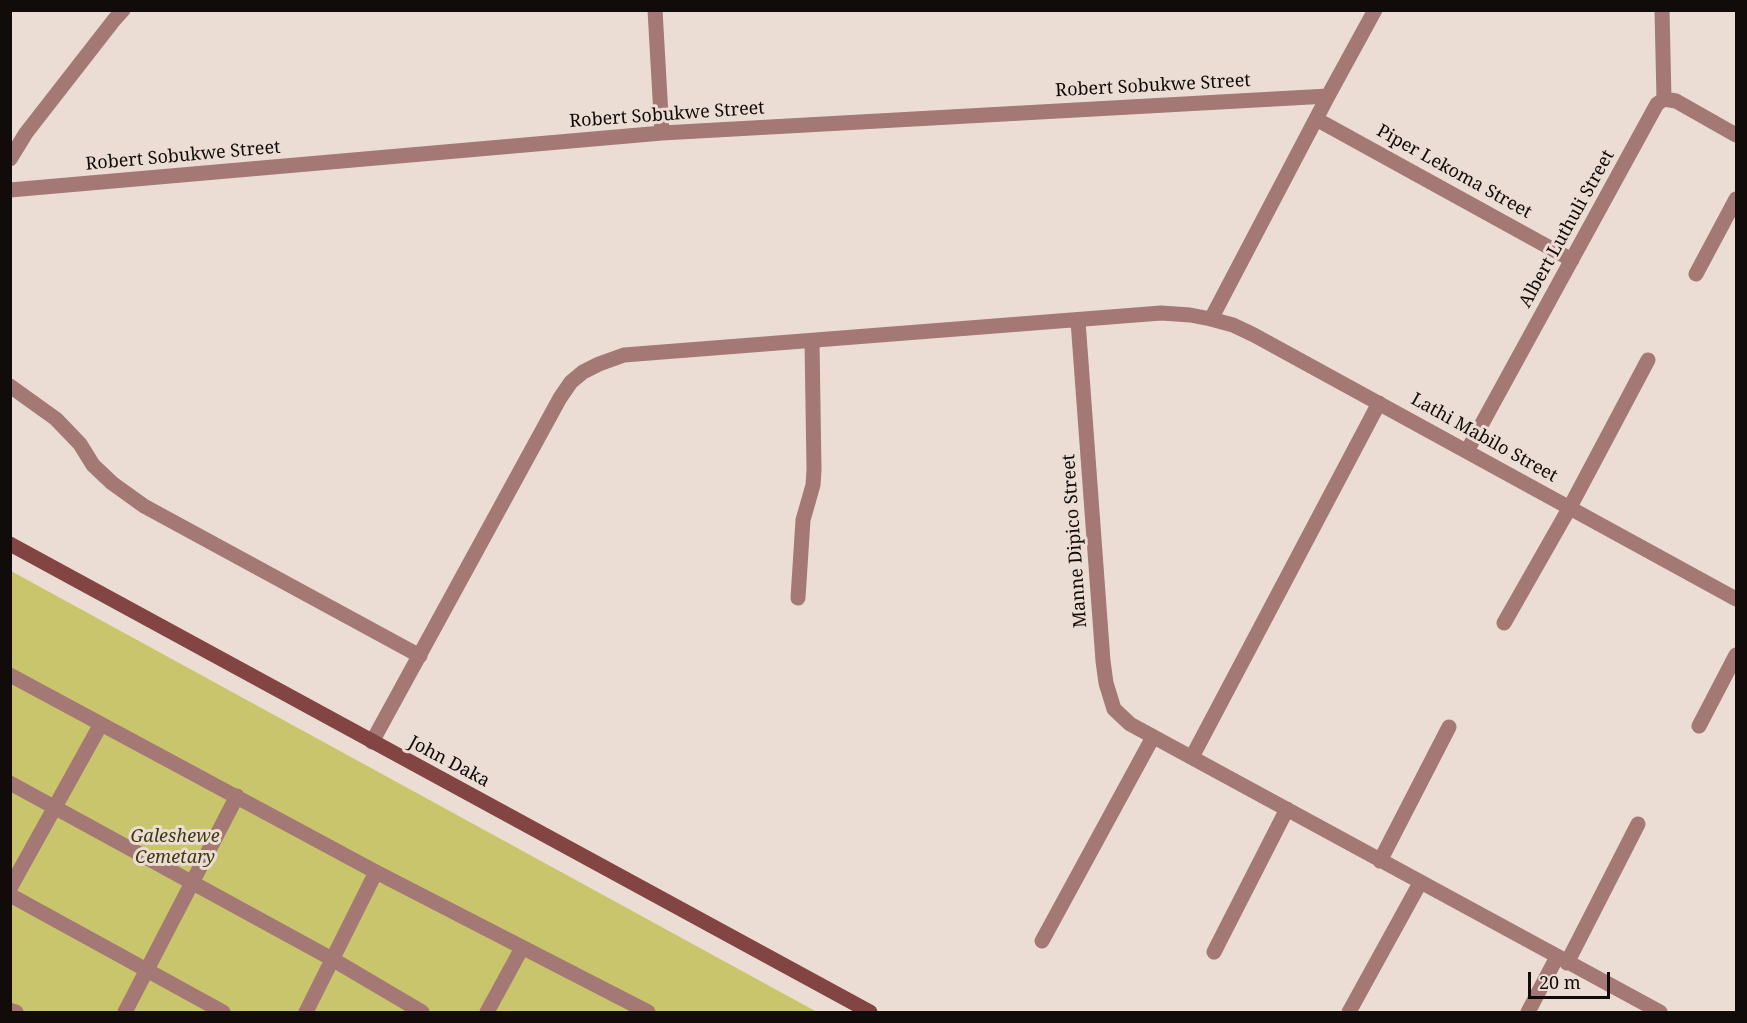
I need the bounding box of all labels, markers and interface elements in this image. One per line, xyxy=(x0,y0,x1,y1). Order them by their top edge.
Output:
street label: Robert Sobukwe Street xyxy=(1055,70,1251,102)
street label: Robert Sobukwe Street xyxy=(569,97,765,133)
street label: Piper Lekoma Street xyxy=(1373,120,1535,224)
street label: Robert Sobukwe Street xyxy=(85,137,281,175)
street label: Albert Luthuli Street xyxy=(1515,147,1619,311)
street label: Lathi Mabilo Street xyxy=(1407,389,1561,487)
street label: Manne Dipico Street xyxy=(1058,453,1092,629)
street label: John Daka xyxy=(405,732,493,792)
park label: Galeshewe Cemetary xyxy=(130,826,220,868)
scale bar xyxy=(1531,960,1614,998)
text: 20 m xyxy=(1539,970,1581,994)

